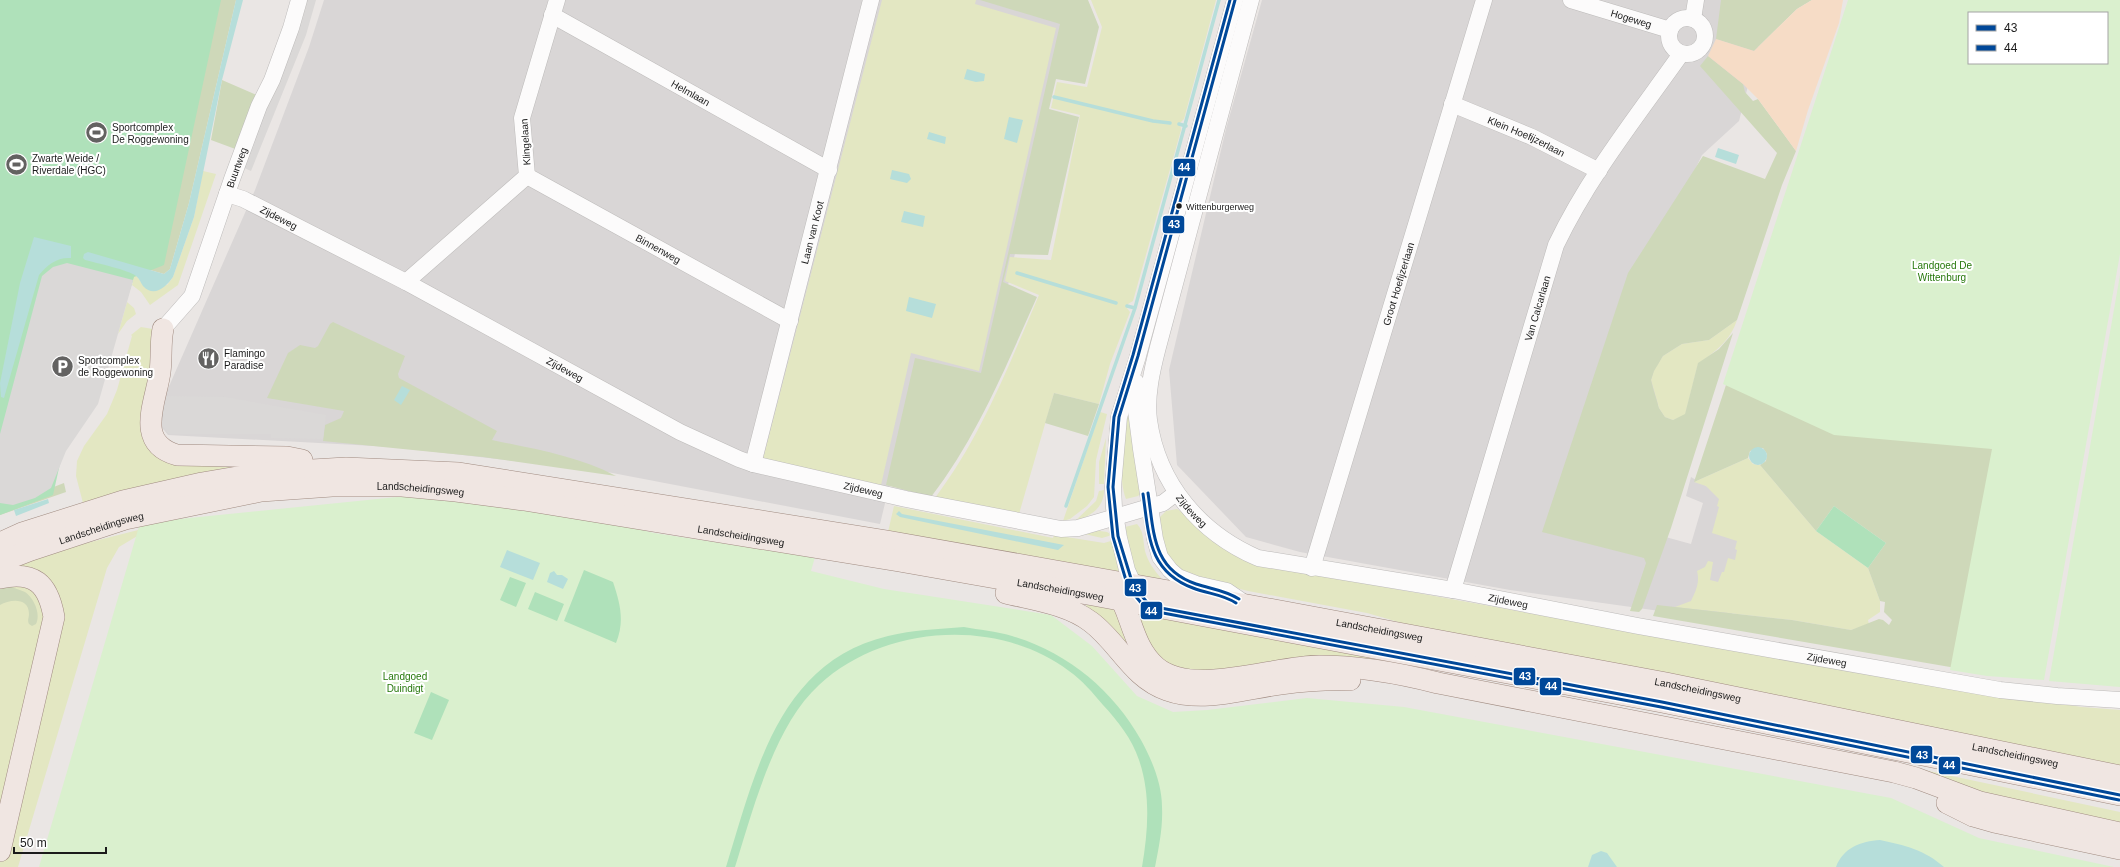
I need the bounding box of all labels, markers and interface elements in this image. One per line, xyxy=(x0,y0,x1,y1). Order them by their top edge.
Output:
street label: Hogeweg xyxy=(1609,7,1653,30)
legend xyxy=(1968,12,2108,64)
text: 43 xyxy=(2004,21,2018,35)
text: 44 xyxy=(2004,41,2018,55)
street label: Helmlaan xyxy=(669,78,712,108)
street label: Klein Hoefijzerlaan xyxy=(1486,114,1567,159)
street label: Klingelaan xyxy=(518,118,533,166)
sports icon: Sportcomplex De Roggewoning xyxy=(83,120,109,146)
place label: Sportcomplex De Roggewoning xyxy=(112,122,189,145)
street label: Buurtweg xyxy=(224,146,249,189)
sports icon: Zwarte Weide / Riverdale (HGC) xyxy=(4,151,30,177)
place label: Zwarte Weide / Riverdale (HGC) xyxy=(32,153,106,176)
line badge: 44 xyxy=(1173,158,1196,177)
text: 44 xyxy=(1178,161,1191,173)
street label: Laan van Koot xyxy=(799,200,826,265)
marker: Wittenburgerweg xyxy=(1174,201,1184,211)
place label: Wittenburgerweg xyxy=(1186,202,1254,212)
street label: Zijdeweg xyxy=(258,204,299,232)
line badge: 43 xyxy=(1162,215,1185,234)
text: 43 xyxy=(1168,218,1180,230)
street label: Binnenweg xyxy=(634,232,682,266)
street label: Groot Hoefijzerlaan xyxy=(1381,241,1416,327)
park label: Landgoed De Wittenburg xyxy=(1912,260,1972,283)
street label: Van Calcarlaan xyxy=(1523,274,1553,342)
restaurant icon: Flamingo Paradise xyxy=(196,346,222,372)
place label: Flamingo Paradise xyxy=(224,348,266,371)
parking icon: Sportcomplex de Roggewoning xyxy=(50,353,76,379)
place label: Sportcomplex de Roggewoning xyxy=(78,355,153,378)
street label: Zijdeweg xyxy=(545,355,585,384)
street label: Zijdeweg xyxy=(842,480,884,500)
street label: Landscheidingsweg xyxy=(377,481,465,498)
street label: Zijdeweg xyxy=(1174,492,1209,529)
street label: Landscheidingsweg xyxy=(58,510,145,546)
street label: Landscheidingsweg xyxy=(697,523,785,548)
street label: Landscheidingsweg xyxy=(1016,577,1105,603)
line badge: 43 xyxy=(1124,578,1147,597)
text: 43 xyxy=(1129,582,1141,594)
street label: Zijdeweg xyxy=(1487,592,1529,610)
line badge: 44 xyxy=(1140,601,1163,620)
text: 44 xyxy=(1145,605,1158,617)
street label: Landscheidingsweg xyxy=(1335,617,1424,644)
street label: Zijdeweg xyxy=(1806,651,1847,669)
line badge: 43 xyxy=(1513,667,1536,686)
text: 43 xyxy=(1519,670,1531,682)
park label: Landgoed Duindigt xyxy=(383,671,427,694)
street label: Landscheidingsweg xyxy=(1654,676,1742,704)
line badge: 44 xyxy=(1539,677,1562,696)
text: 44 xyxy=(1545,680,1558,692)
street label: Landscheidingsweg xyxy=(1971,741,2059,769)
line badge: 43 xyxy=(1910,745,1933,764)
text: 43 xyxy=(1916,749,1928,761)
line badge: 44 xyxy=(1938,756,1961,775)
text: 44 xyxy=(1943,759,1956,771)
scale bar xyxy=(14,829,106,855)
text: 50 m xyxy=(20,836,47,850)

